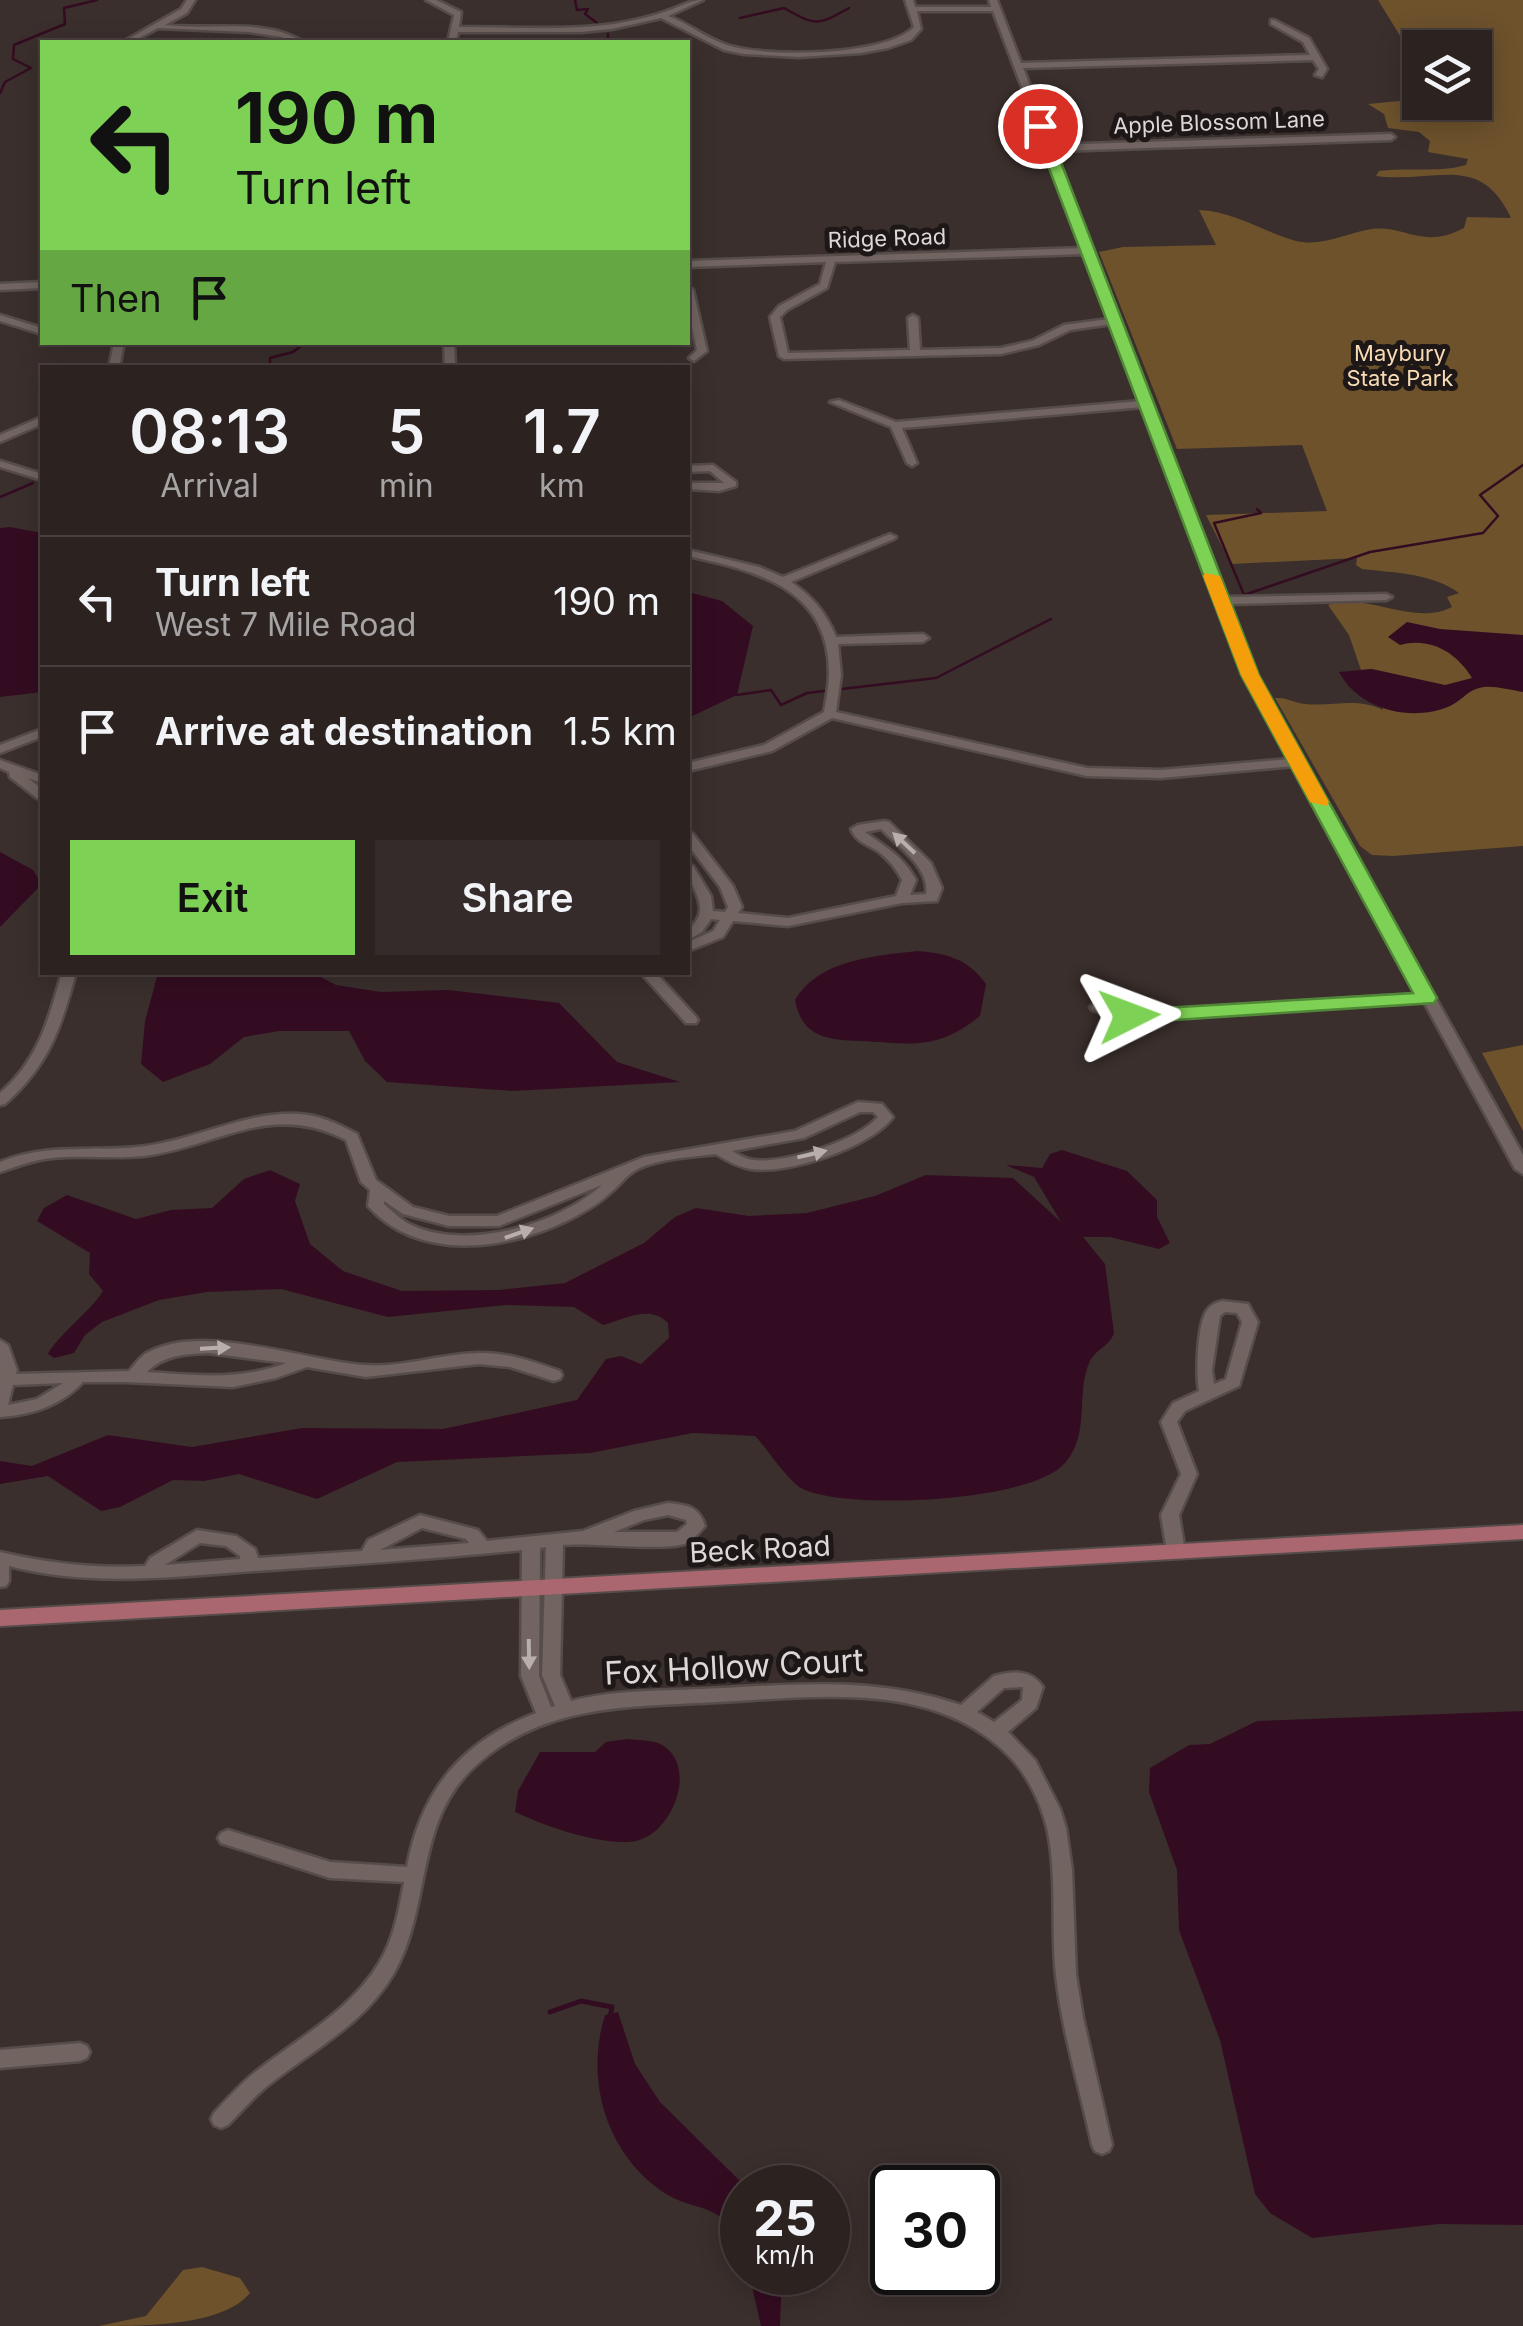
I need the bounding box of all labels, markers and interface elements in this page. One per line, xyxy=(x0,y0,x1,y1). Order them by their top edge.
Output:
map controls xyxy=(1402,30,1492,120)
button: layers xyxy=(1402,30,1492,120)
text: 190 m xyxy=(235,75,438,160)
icon: left xyxy=(70,80,200,210)
pin xyxy=(998,84,1083,169)
icon: arrive xyxy=(1013,99,1068,154)
street label: Apple Blossom Lane xyxy=(1113,105,1325,139)
text: Turn left xyxy=(235,160,411,215)
street label: Ridge Road xyxy=(827,223,947,253)
icon: arrive xyxy=(182,270,237,325)
text: Then xyxy=(70,275,162,321)
park label: Maybury State Park xyxy=(1347,340,1453,391)
text: 08:13 xyxy=(129,395,290,467)
text: 5 xyxy=(388,395,425,467)
text: 1.7 xyxy=(523,395,601,467)
text: Arrival xyxy=(160,466,259,505)
text: min xyxy=(379,466,434,505)
text: km xyxy=(539,466,585,505)
text: Turn left xyxy=(155,559,310,605)
icon: left xyxy=(70,574,125,629)
text: 190 m xyxy=(553,578,660,624)
text: West 7 Mile Road xyxy=(155,605,416,644)
icon: arrive xyxy=(70,704,125,759)
text: Arrive at destination xyxy=(155,708,533,754)
text: 1.5 km xyxy=(563,708,677,754)
one-way arrow xyxy=(892,832,917,854)
button: Exit xyxy=(70,840,355,955)
button: Share xyxy=(375,840,660,955)
position arrow xyxy=(1077,964,1181,1068)
one-way arrow xyxy=(797,1146,828,1161)
one-way arrow xyxy=(504,1225,534,1240)
one-way arrow xyxy=(199,1340,231,1356)
street label: Beck Road xyxy=(688,1528,832,1570)
one-way arrow xyxy=(521,1638,537,1670)
street label: Fox Hollow Court xyxy=(603,1640,864,1693)
speed limit sign: 30 xyxy=(870,2165,1000,2295)
text: 25 xyxy=(753,2188,817,2248)
text: km/h xyxy=(755,2240,815,2270)

